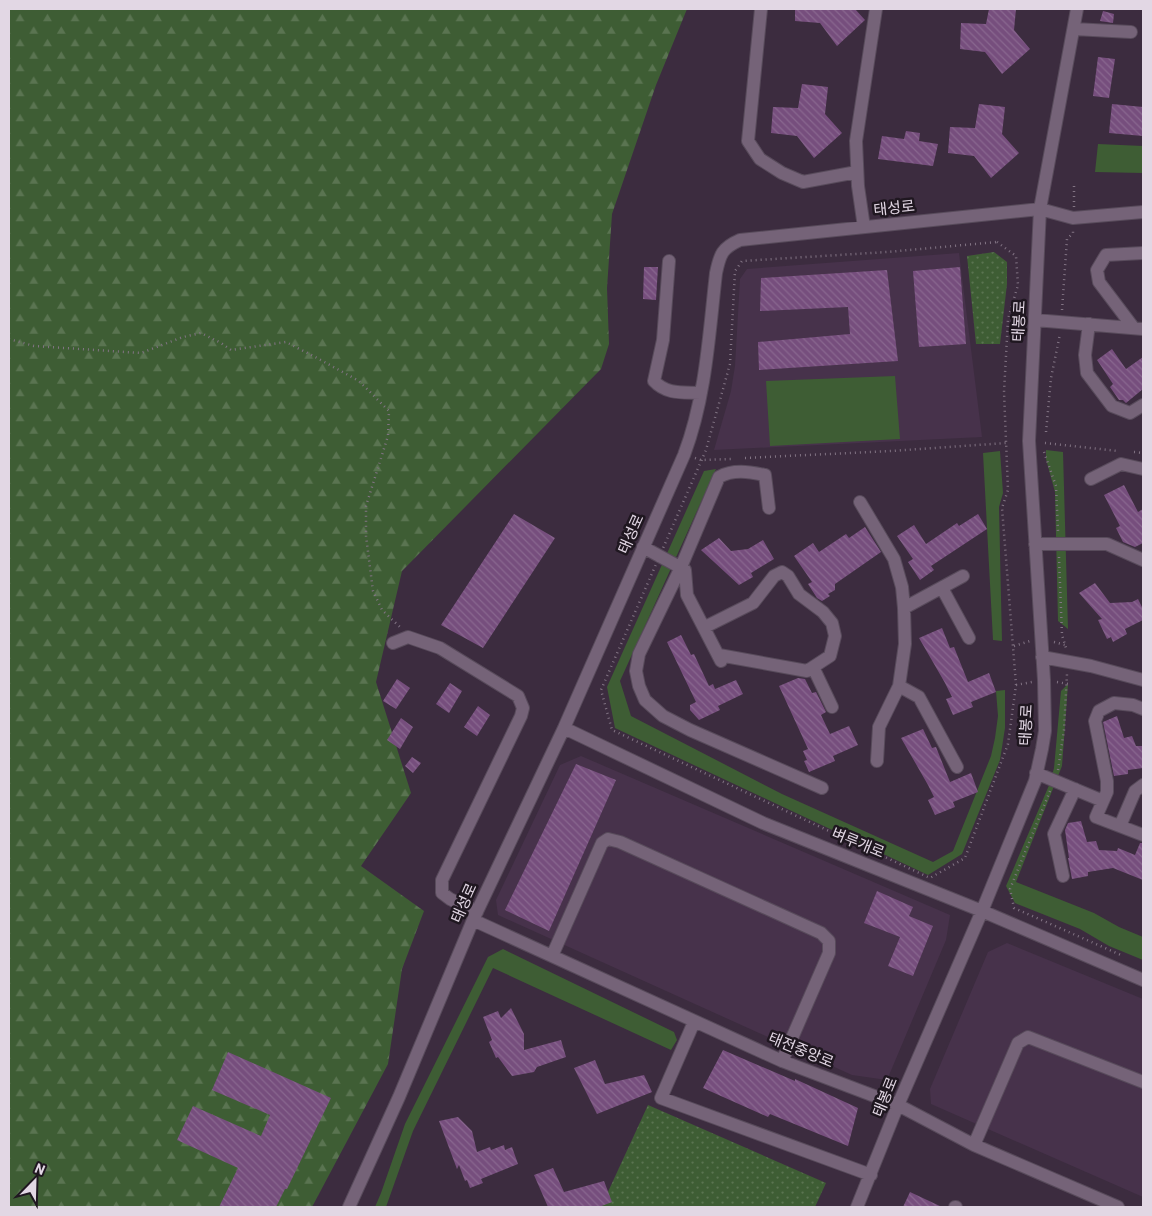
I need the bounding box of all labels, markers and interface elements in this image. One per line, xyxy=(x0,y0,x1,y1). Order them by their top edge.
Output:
street label: 태성로 xyxy=(872,196,915,218)
street label: 태봉로 xyxy=(1008,300,1028,342)
street label: 태성로 xyxy=(613,511,647,556)
street label: 태봉로 xyxy=(1015,704,1035,746)
street label: 벼루개로 xyxy=(829,823,887,861)
street label: 태성로 xyxy=(446,880,480,925)
street label: 태전중앙로 xyxy=(766,1028,837,1070)
street label: 태봉로 xyxy=(868,1074,900,1119)
north arrow xyxy=(10,1156,60,1206)
text: N xyxy=(33,1159,48,1178)

